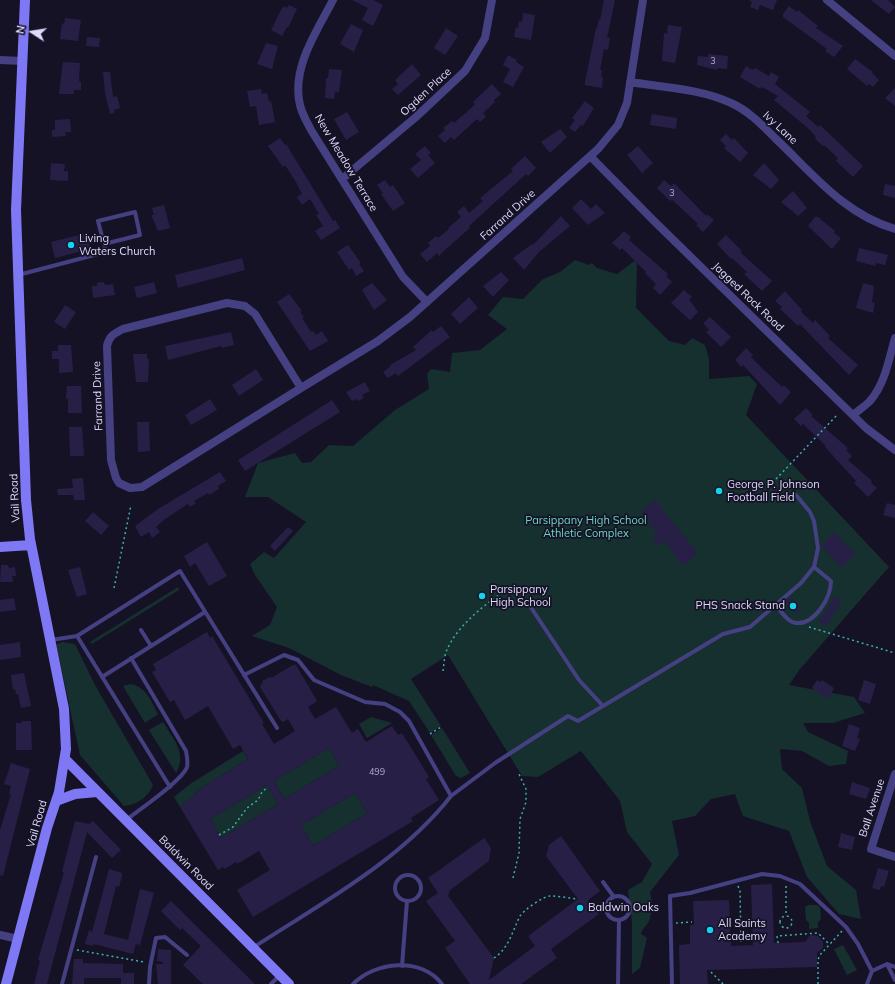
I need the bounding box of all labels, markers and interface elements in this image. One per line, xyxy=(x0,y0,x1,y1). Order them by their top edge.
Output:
north arrow xyxy=(12,12,52,52)
text: N xyxy=(13,24,28,35)
house number: 3 xyxy=(710,56,716,66)
street label: Ogden Place xyxy=(398,65,454,119)
street label: Ivy Lane xyxy=(760,109,800,147)
street label: New Meadow Terrace xyxy=(312,112,380,214)
street label: Farrand Drive xyxy=(478,187,538,243)
house number: 3 xyxy=(669,188,675,198)
place label: Living Waters Church xyxy=(79,232,155,258)
marker: Living Waters Church xyxy=(66,240,76,250)
street label: Jagged Rock Road xyxy=(710,260,786,334)
street label: Farrand Drive xyxy=(90,361,106,431)
street label: Vail Road xyxy=(7,473,23,523)
place label: George P. Johnson Football Field xyxy=(727,478,820,504)
marker: George P. Johnson Football Field xyxy=(714,486,724,496)
park label: Parsippany High School Athletic Complex xyxy=(525,514,647,540)
place label: Parsippany High School xyxy=(490,583,551,609)
marker: Parsippany High School xyxy=(477,591,487,601)
place label: PHS Snack Stand xyxy=(695,599,785,613)
marker: PHS Snack Stand xyxy=(788,601,798,611)
house number: 499 xyxy=(369,767,385,777)
street label: Ball Avenue xyxy=(856,777,888,839)
street label: Vail Road xyxy=(24,799,50,849)
street label: Baldwin Road xyxy=(156,833,216,893)
place label: Baldwin Oaks xyxy=(588,901,659,915)
marker: Baldwin Oaks xyxy=(575,903,585,913)
place label: All Saints Academy xyxy=(718,917,766,943)
marker: All Saints Academy xyxy=(705,925,715,935)

